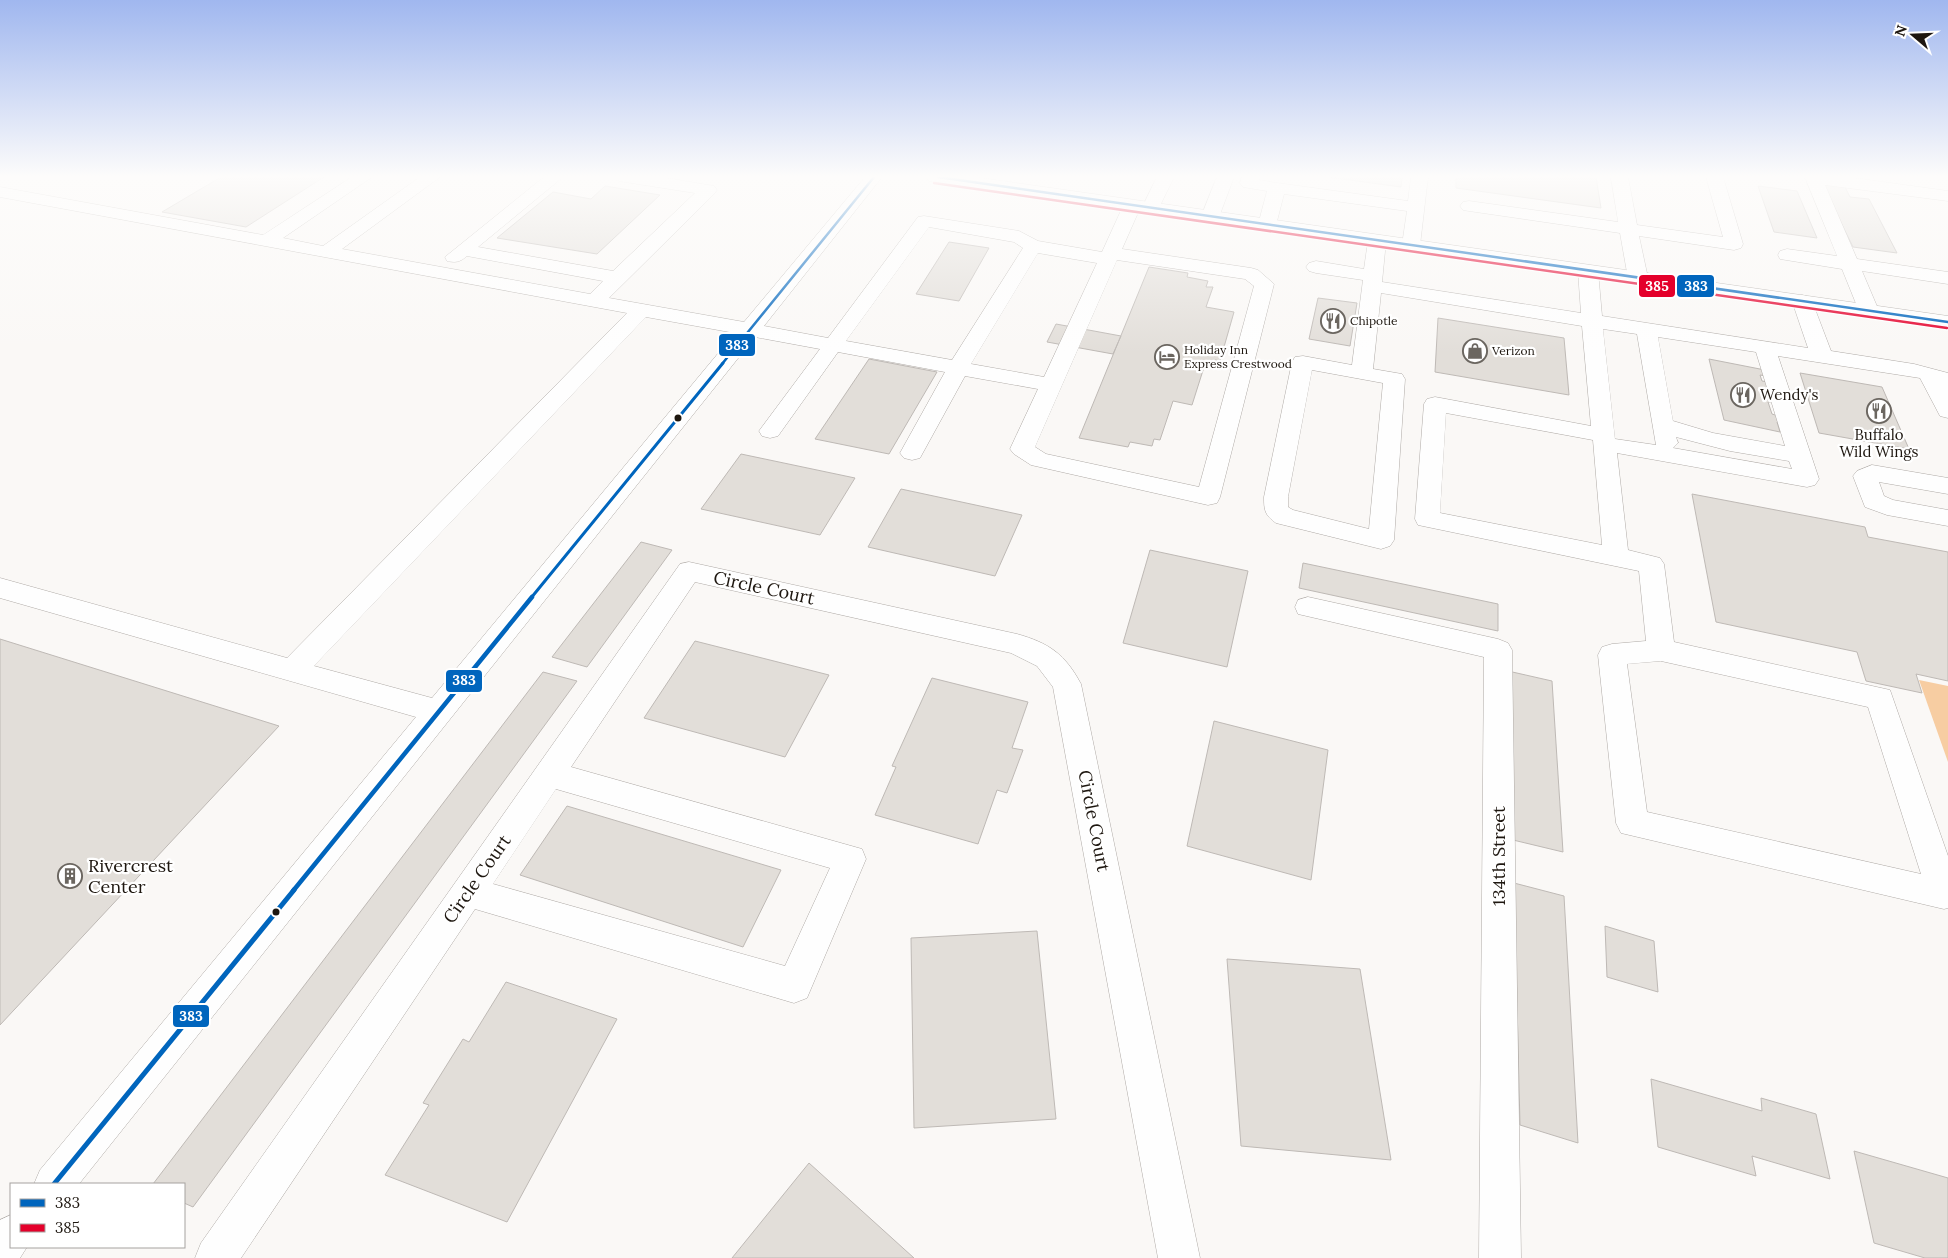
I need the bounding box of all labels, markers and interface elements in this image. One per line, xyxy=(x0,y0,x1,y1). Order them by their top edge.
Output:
north arrow xyxy=(1888,10,1938,60)
text: N xyxy=(1890,23,1911,39)
line badge: 385 xyxy=(1638,274,1676,298)
line badge: 383 xyxy=(1676,274,1715,298)
text: 385 xyxy=(1645,277,1669,295)
text: 383 xyxy=(1684,277,1708,295)
restaurant icon: Chipotle xyxy=(1320,308,1346,334)
place label: Chipotle xyxy=(1350,313,1398,328)
line badge: 383 xyxy=(718,333,756,357)
text: 383 xyxy=(725,336,749,354)
shop icon: Verizon xyxy=(1462,338,1488,364)
place label: Holiday Inn Express Crestwood xyxy=(1184,342,1292,371)
place label: Verizon xyxy=(1491,343,1535,358)
hotel icon: Holiday Inn Express Crestwood xyxy=(1154,344,1180,370)
restaurant icon: Wendy's xyxy=(1730,382,1756,408)
place label: Wendy's xyxy=(1760,385,1818,404)
restaurant icon: Buffalo Wild Wings xyxy=(1866,398,1892,424)
unlabelled marker xyxy=(673,413,683,423)
place label: Buffalo Wild Wings xyxy=(1839,425,1919,461)
street label: Circle Court xyxy=(711,566,817,609)
line badge: 383 xyxy=(445,669,483,693)
text: 383 xyxy=(452,671,476,689)
street label: Circle Court xyxy=(1073,768,1116,874)
street label: 134th Street xyxy=(1487,806,1510,906)
street label: Circle Court xyxy=(438,830,516,928)
place label: Rivercrest Center xyxy=(88,854,173,898)
building icon: Rivercrest Center xyxy=(57,863,83,889)
unlabelled marker xyxy=(271,907,281,917)
line badge: 383 xyxy=(172,1004,210,1028)
text: 383 xyxy=(179,1007,203,1025)
legend xyxy=(10,1183,185,1248)
text: 383 xyxy=(55,1193,80,1212)
text: 385 xyxy=(55,1218,80,1237)

